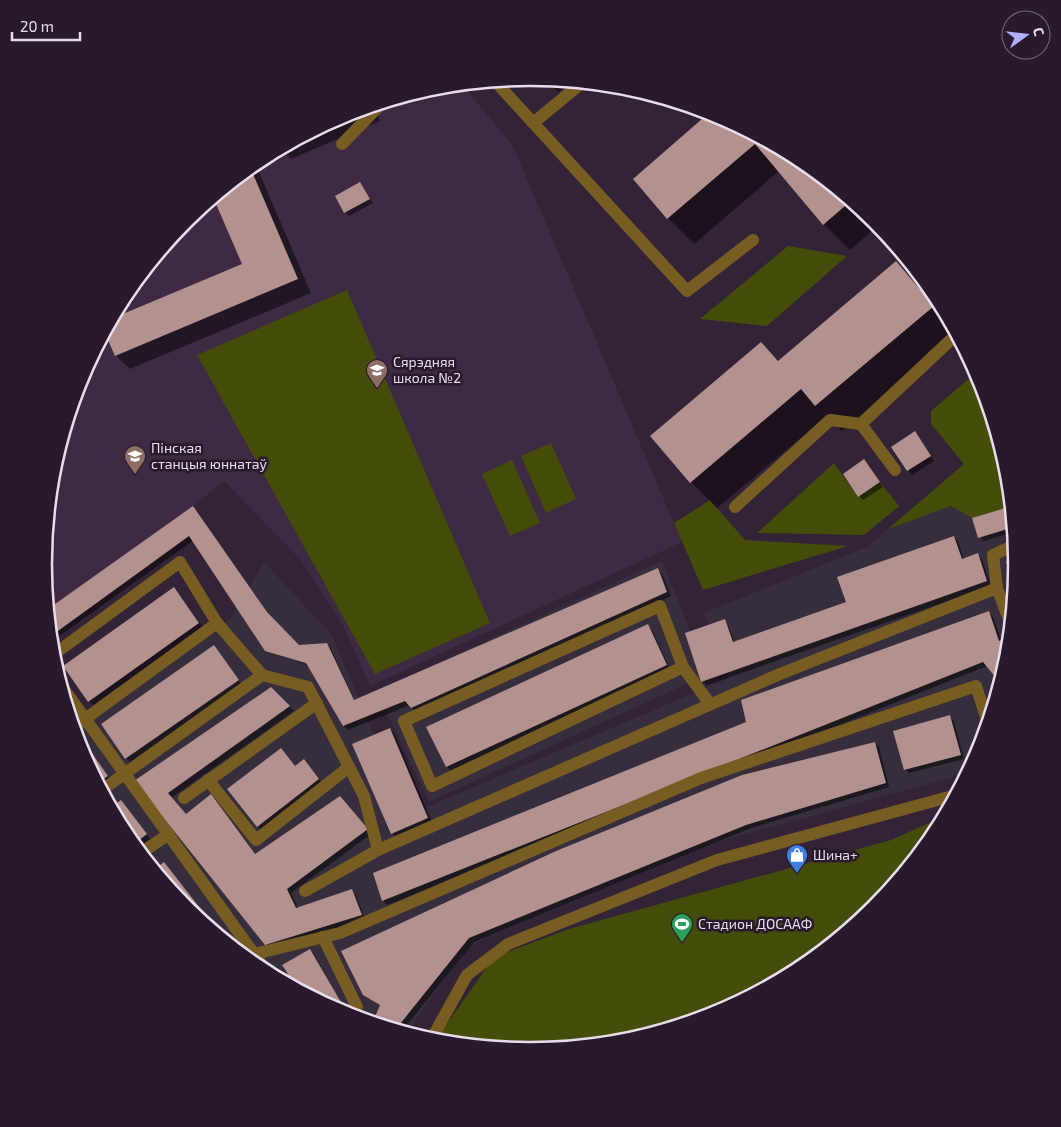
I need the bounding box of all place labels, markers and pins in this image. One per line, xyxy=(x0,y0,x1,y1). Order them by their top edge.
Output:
place label: Сярэдняя школа №2 xyxy=(393,353,461,386)
school or university icon: Сярэдняя школа №2 xyxy=(365,358,389,389)
place label: Пінская станцыя юннатаў xyxy=(151,439,267,472)
school or university icon: Пінская станцыя юннатаў xyxy=(123,444,147,475)
shop icon: Шина+ xyxy=(785,843,809,874)
place label: Шина+ xyxy=(813,846,858,863)
sports icon: Стадион ДОСААФ xyxy=(670,912,694,943)
place label: Стадион ДОСААФ xyxy=(698,915,812,932)

